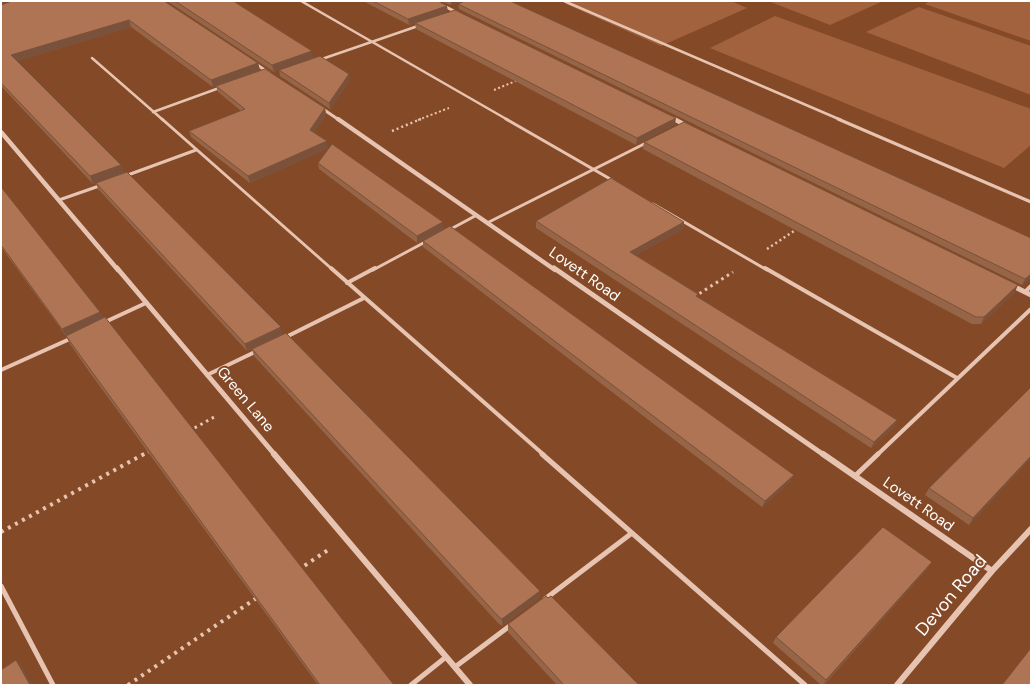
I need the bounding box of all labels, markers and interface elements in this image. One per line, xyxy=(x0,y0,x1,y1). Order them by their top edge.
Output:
street label: Lovett Road xyxy=(545,244,623,306)
street label: Green Lane xyxy=(213,364,277,436)
street label: Lovett Road xyxy=(879,474,957,536)
street label: Devon Road xyxy=(912,551,992,641)

